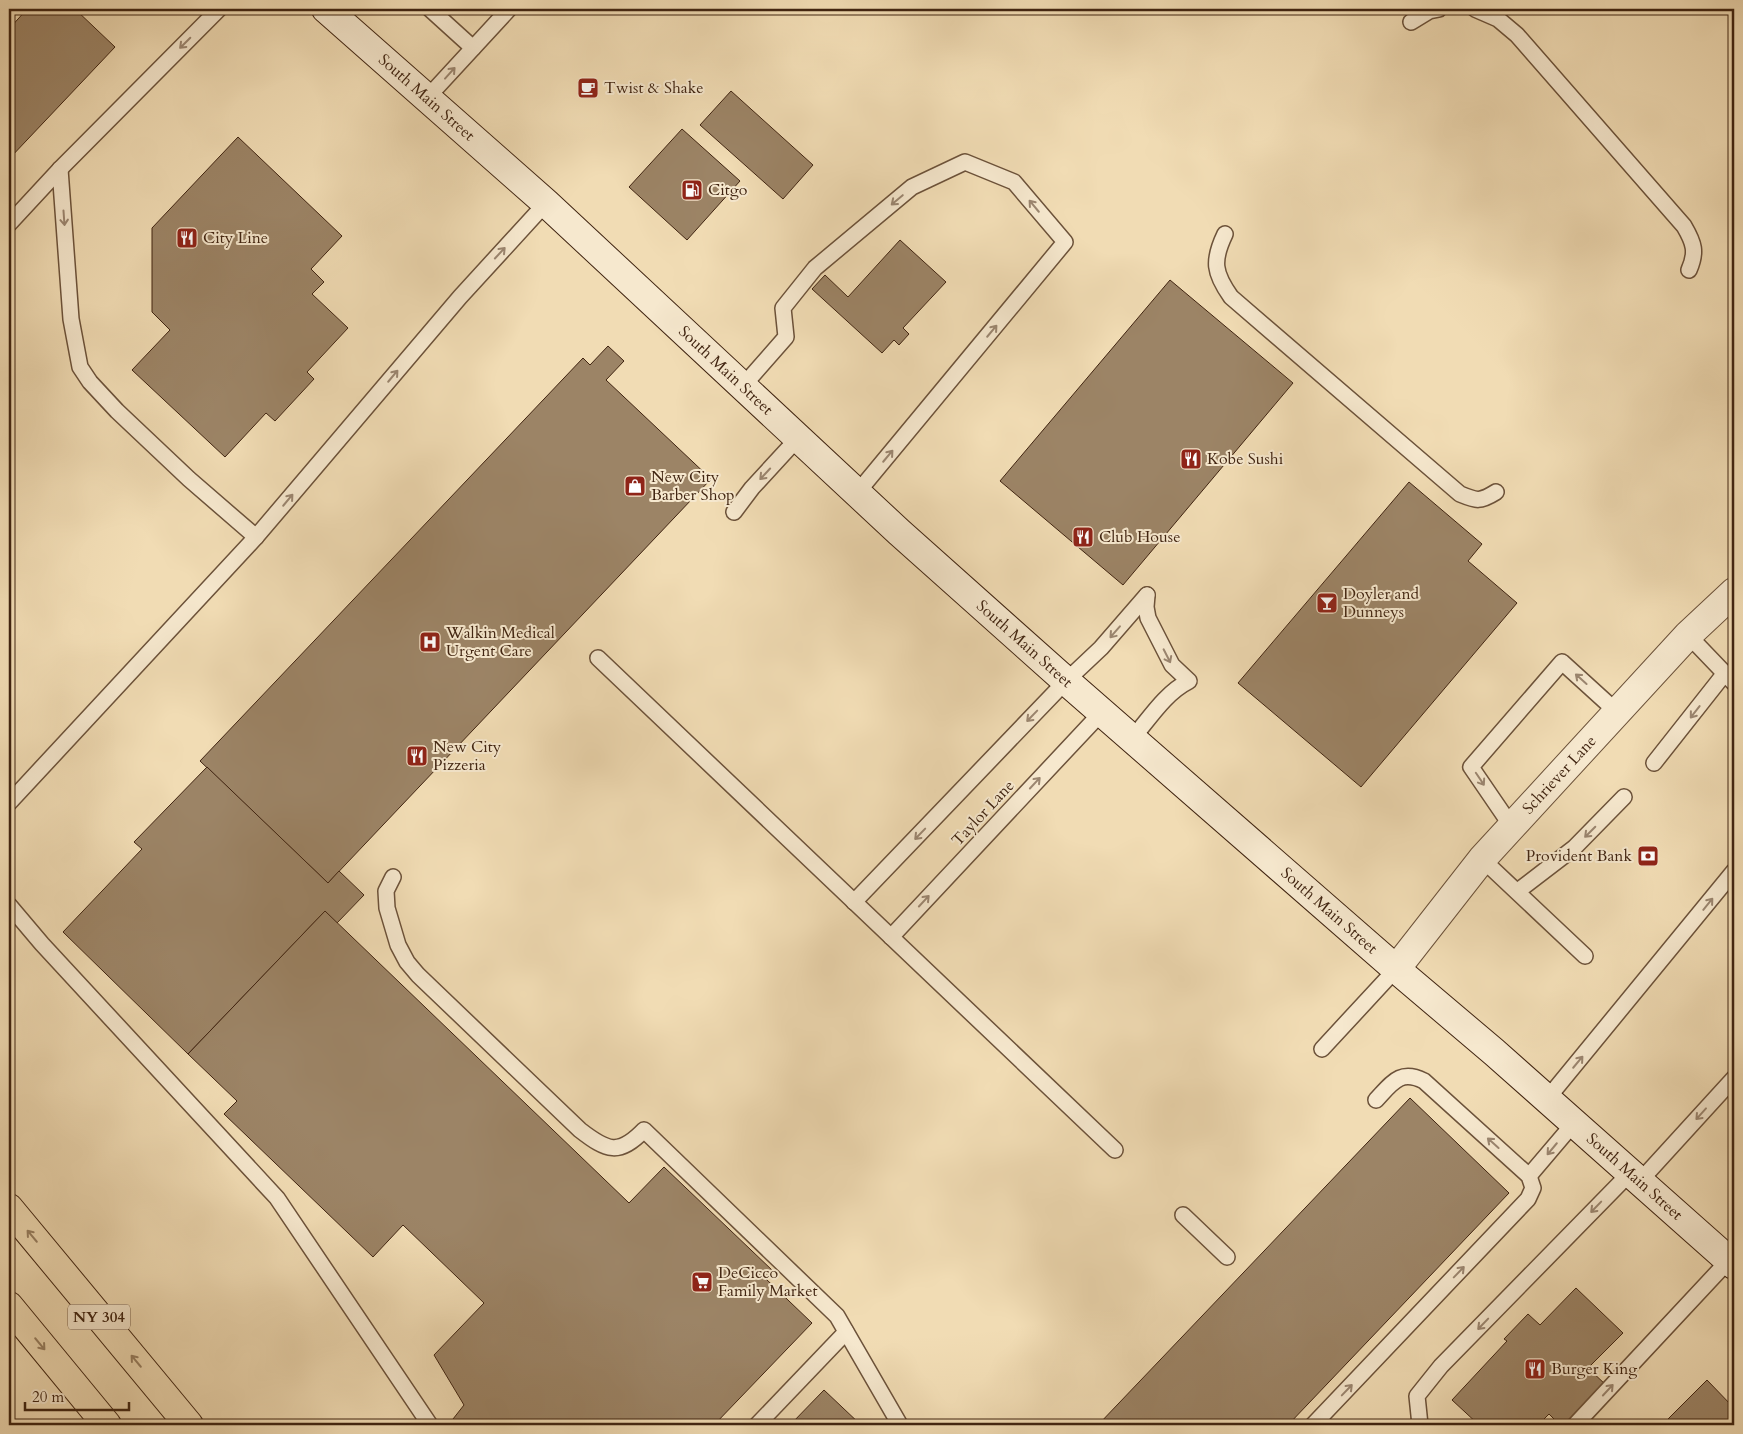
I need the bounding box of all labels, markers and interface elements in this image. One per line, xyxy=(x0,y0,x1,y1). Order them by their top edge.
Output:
one-way arrow xyxy=(179,37,191,50)
street label: South Main Street xyxy=(373,49,480,146)
one-way arrow xyxy=(444,66,456,79)
cafe icon: Twist & Shake xyxy=(576,76,600,100)
place label: Twist & Shake xyxy=(604,77,704,99)
fuel station icon: Citgo xyxy=(680,178,704,202)
place label: Citgo xyxy=(708,179,748,201)
one-way arrow xyxy=(890,194,903,205)
one-way arrow xyxy=(1028,199,1039,212)
one-way arrow xyxy=(59,209,68,225)
restaurant icon: City Line xyxy=(175,226,199,250)
place label: City Line xyxy=(203,227,268,249)
one-way arrow xyxy=(494,247,506,260)
street label: South Main Street xyxy=(674,321,778,420)
one-way arrow xyxy=(986,324,997,337)
one-way arrow xyxy=(387,369,399,382)
restaurant icon: Kobe Sushi xyxy=(1179,447,1203,471)
place label: Kobe Sushi xyxy=(1207,448,1284,470)
one-way arrow xyxy=(882,450,893,463)
place label: New City Barber Shop xyxy=(651,466,735,506)
one-way arrow xyxy=(759,467,771,480)
shop icon: New City Barber Shop xyxy=(623,474,647,498)
one-way arrow xyxy=(282,493,294,506)
restaurant icon: Club House xyxy=(1071,525,1095,549)
place label: Club House xyxy=(1099,526,1180,548)
place label: Doyler and Dunneys xyxy=(1343,583,1420,623)
bar icon: Doyler and Dunneys xyxy=(1315,591,1339,615)
street label: South Main Street xyxy=(972,595,1077,693)
place label: Walkin Medical Urgent Care xyxy=(445,622,555,662)
one-way arrow xyxy=(1109,625,1121,638)
hospital icon: Walkin Medical Urgent Care xyxy=(418,630,442,654)
one-way arrow xyxy=(1162,649,1172,664)
one-way arrow xyxy=(1575,673,1588,685)
one-way arrow xyxy=(1689,705,1700,718)
one-way arrow xyxy=(1026,710,1038,722)
street label: Schriever Lane xyxy=(1517,731,1601,819)
place label: New City Pizzeria xyxy=(433,736,502,776)
restaurant icon: New City Pizzeria xyxy=(405,744,429,768)
one-way arrow xyxy=(1475,772,1485,786)
street label: Taylor Lane xyxy=(947,775,1019,851)
one-way arrow xyxy=(1029,777,1041,789)
one-way arrow xyxy=(1584,825,1596,837)
one-way arrow xyxy=(914,827,926,840)
bank icon: Provident Bank xyxy=(1636,844,1660,868)
place label: Provident Bank xyxy=(1526,845,1632,867)
street label: South Main Street xyxy=(1276,862,1382,959)
one-way arrow xyxy=(918,895,930,908)
one-way arrow xyxy=(1702,898,1713,911)
one-way arrow xyxy=(1572,1055,1584,1068)
one-way arrow xyxy=(1695,1108,1707,1121)
street label: South Main Street xyxy=(1582,1128,1687,1225)
one-way arrow xyxy=(1487,1137,1500,1149)
one-way arrow xyxy=(1546,1143,1557,1156)
one-way arrow xyxy=(1590,1201,1602,1214)
one-way arrow xyxy=(26,1229,37,1242)
place label: DeCicco Family Market xyxy=(718,1262,818,1302)
one-way arrow xyxy=(1453,1266,1465,1279)
supermarket icon: DeCicco Family Market xyxy=(690,1270,714,1294)
road number: NY 304 xyxy=(68,1304,130,1330)
one-way arrow xyxy=(1477,1317,1489,1329)
one-way arrow xyxy=(34,1337,45,1350)
one-way arrow xyxy=(130,1354,141,1367)
restaurant icon: Burger King xyxy=(1523,1357,1547,1381)
place label: Burger King xyxy=(1551,1358,1637,1380)
scale bar xyxy=(25,1379,129,1411)
one-way arrow xyxy=(1602,1383,1614,1396)
one-way arrow xyxy=(1341,1384,1353,1396)
text: 20 m xyxy=(32,1387,64,1407)

